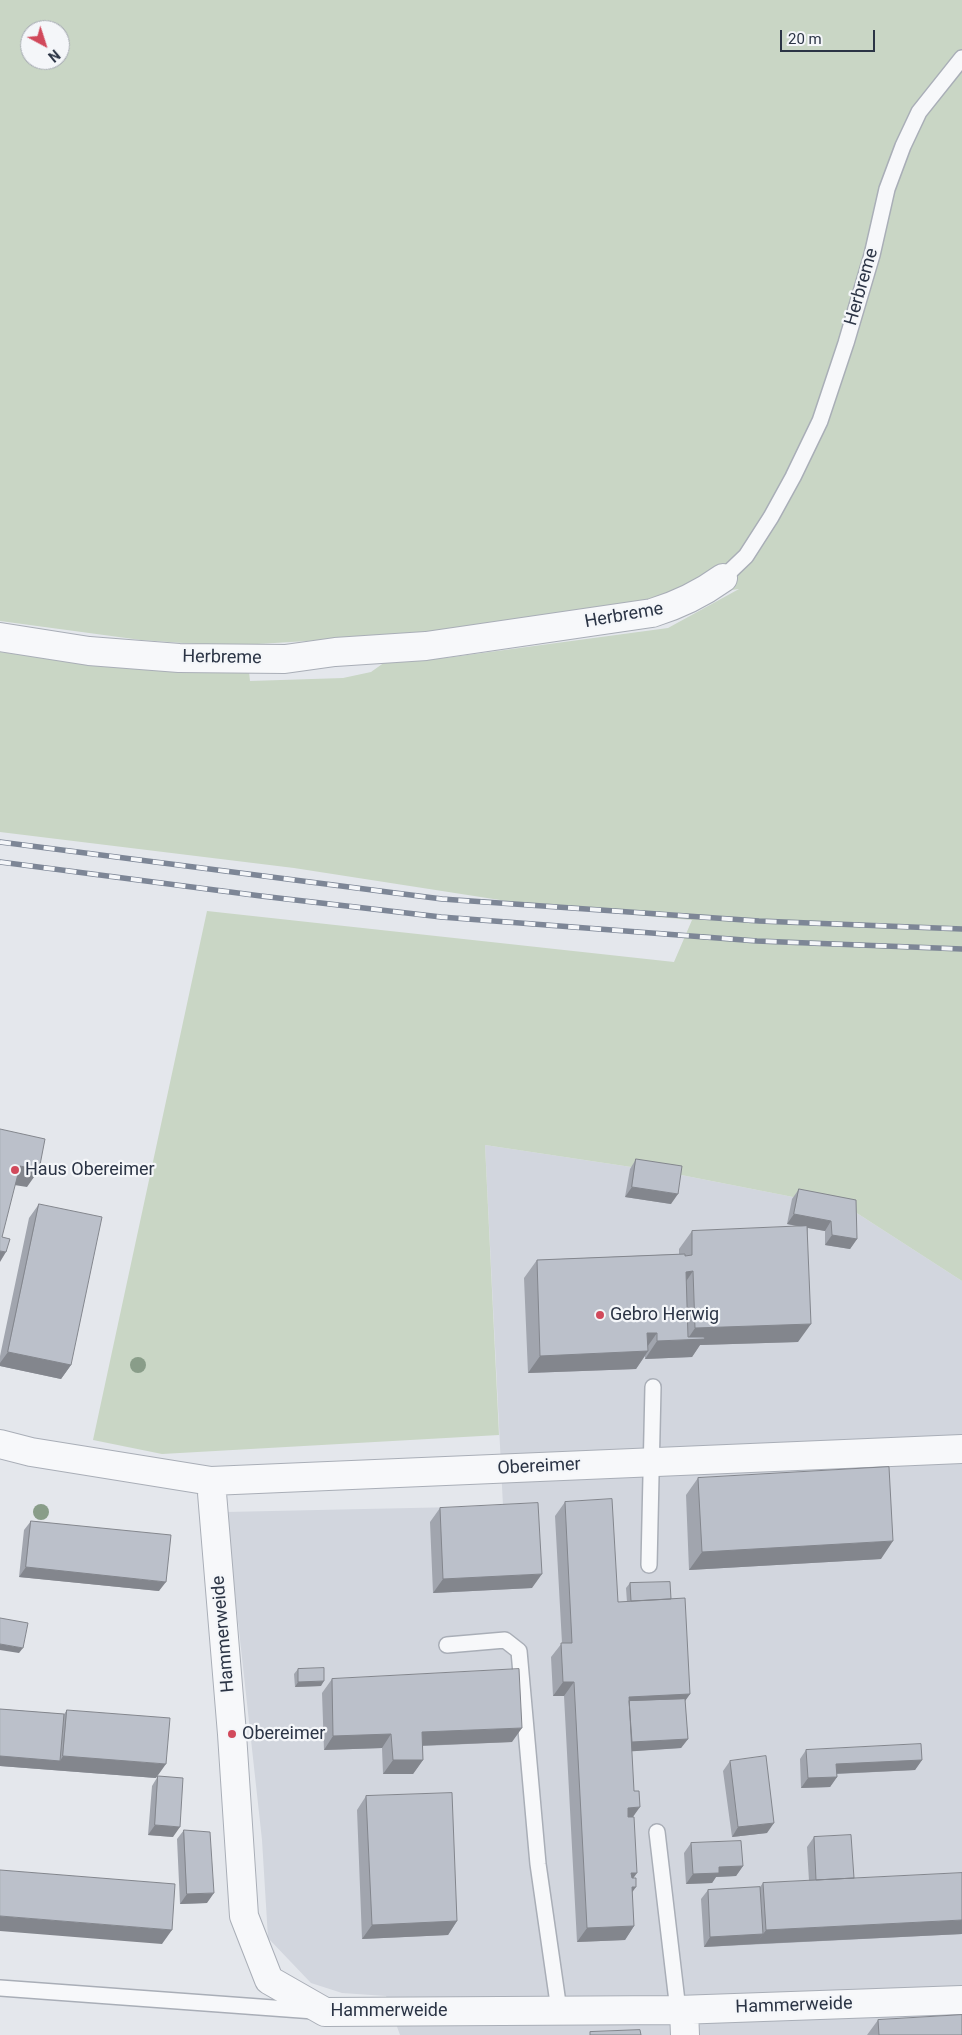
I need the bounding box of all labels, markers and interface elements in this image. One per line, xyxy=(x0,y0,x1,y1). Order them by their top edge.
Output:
north arrow xyxy=(20,20,70,70)
scale bar xyxy=(782,20,877,52)
text: 20 m xyxy=(788,30,822,48)
text: N xyxy=(45,46,63,65)
street label: Herbreme xyxy=(841,246,883,328)
street label: Herbreme xyxy=(583,598,665,634)
street label: Herbreme xyxy=(182,647,262,669)
place label: Haus Obereimer xyxy=(25,1159,155,1181)
marker: Haus Obereimer xyxy=(9,1164,21,1176)
place label: Gebro Herwig xyxy=(610,1304,719,1326)
marker: Gebro Herwig xyxy=(594,1309,606,1321)
street label: Obereimer xyxy=(497,1454,581,1480)
street label: Hammerweide xyxy=(208,1575,240,1693)
place label: Obereimer xyxy=(242,1723,325,1745)
marker: Obereimer xyxy=(226,1728,238,1740)
street label: Hammerweide xyxy=(735,1993,853,2019)
street label: Hammerweide xyxy=(330,2000,448,2022)

